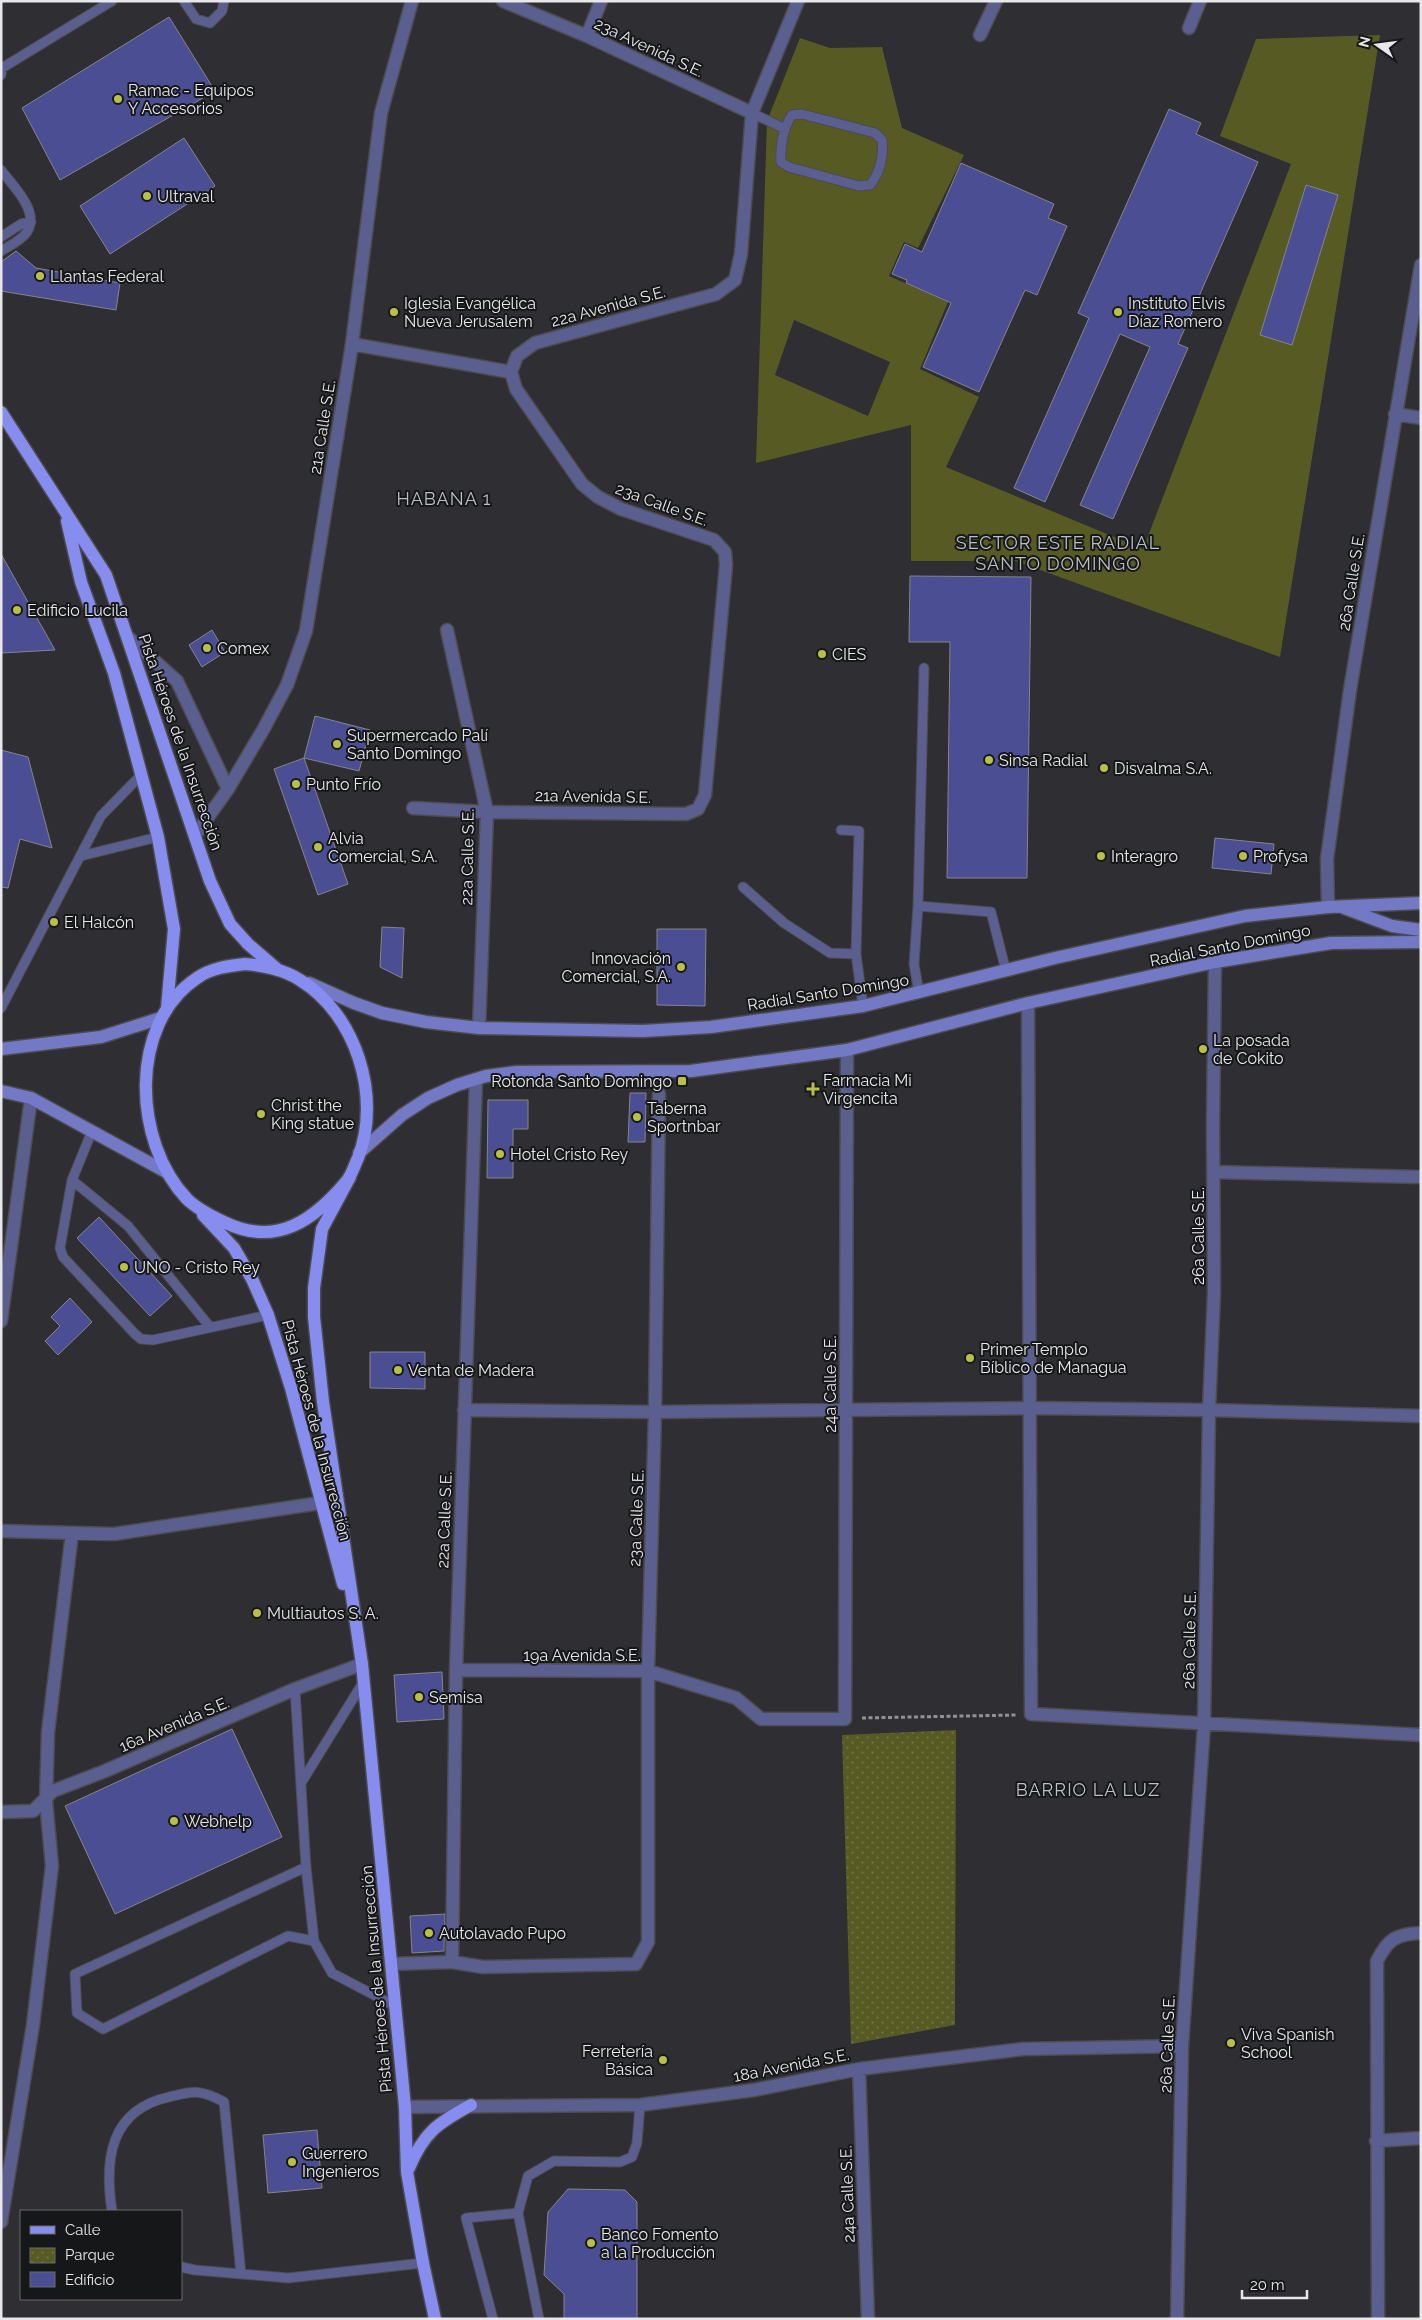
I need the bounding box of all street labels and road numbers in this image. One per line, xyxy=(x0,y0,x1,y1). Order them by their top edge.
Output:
street label: 23a Avenida S.E. xyxy=(591,14,706,81)
street label: 22a Avenida S.E. xyxy=(549,282,668,331)
street label: 21a Calle S.E. xyxy=(306,378,339,476)
street label: 23a Calle S.E. xyxy=(613,479,711,530)
street label: 26a Calle S.E. xyxy=(1334,532,1369,632)
street label: Pista Héroes de la Insurrección xyxy=(134,631,227,853)
street label: 21a Avenida S.E. xyxy=(535,786,651,807)
street label: 22a Calle S.E. xyxy=(457,808,478,906)
street label: Radial Santo Domingo xyxy=(1148,921,1312,970)
street label: Radial Santo Domingo xyxy=(746,970,910,1015)
street label: 26a Calle S.E. xyxy=(1189,1187,1208,1285)
street label: Pista Héroes de la Insurrección xyxy=(278,1318,355,1543)
street label: 24a Calle S.E. xyxy=(821,1335,840,1433)
street label: 23a Calle S.E. xyxy=(625,1469,648,1567)
street label: 22a Calle S.E. xyxy=(433,1471,456,1569)
street label: 26a Calle S.E. xyxy=(1179,1591,1200,1689)
street label: 19a Avenida S.E. xyxy=(523,1646,641,1665)
street label: 16a Avenida S.E. xyxy=(116,1693,232,1756)
street label: Pista Héroes de la Insurrección xyxy=(357,1865,396,2093)
street label: 26a Calle S.E. xyxy=(1156,1995,1179,2093)
street label: 18a Avenida S.E. xyxy=(732,2045,851,2086)
street label: 24a Calle S.E. xyxy=(836,2145,859,2243)

